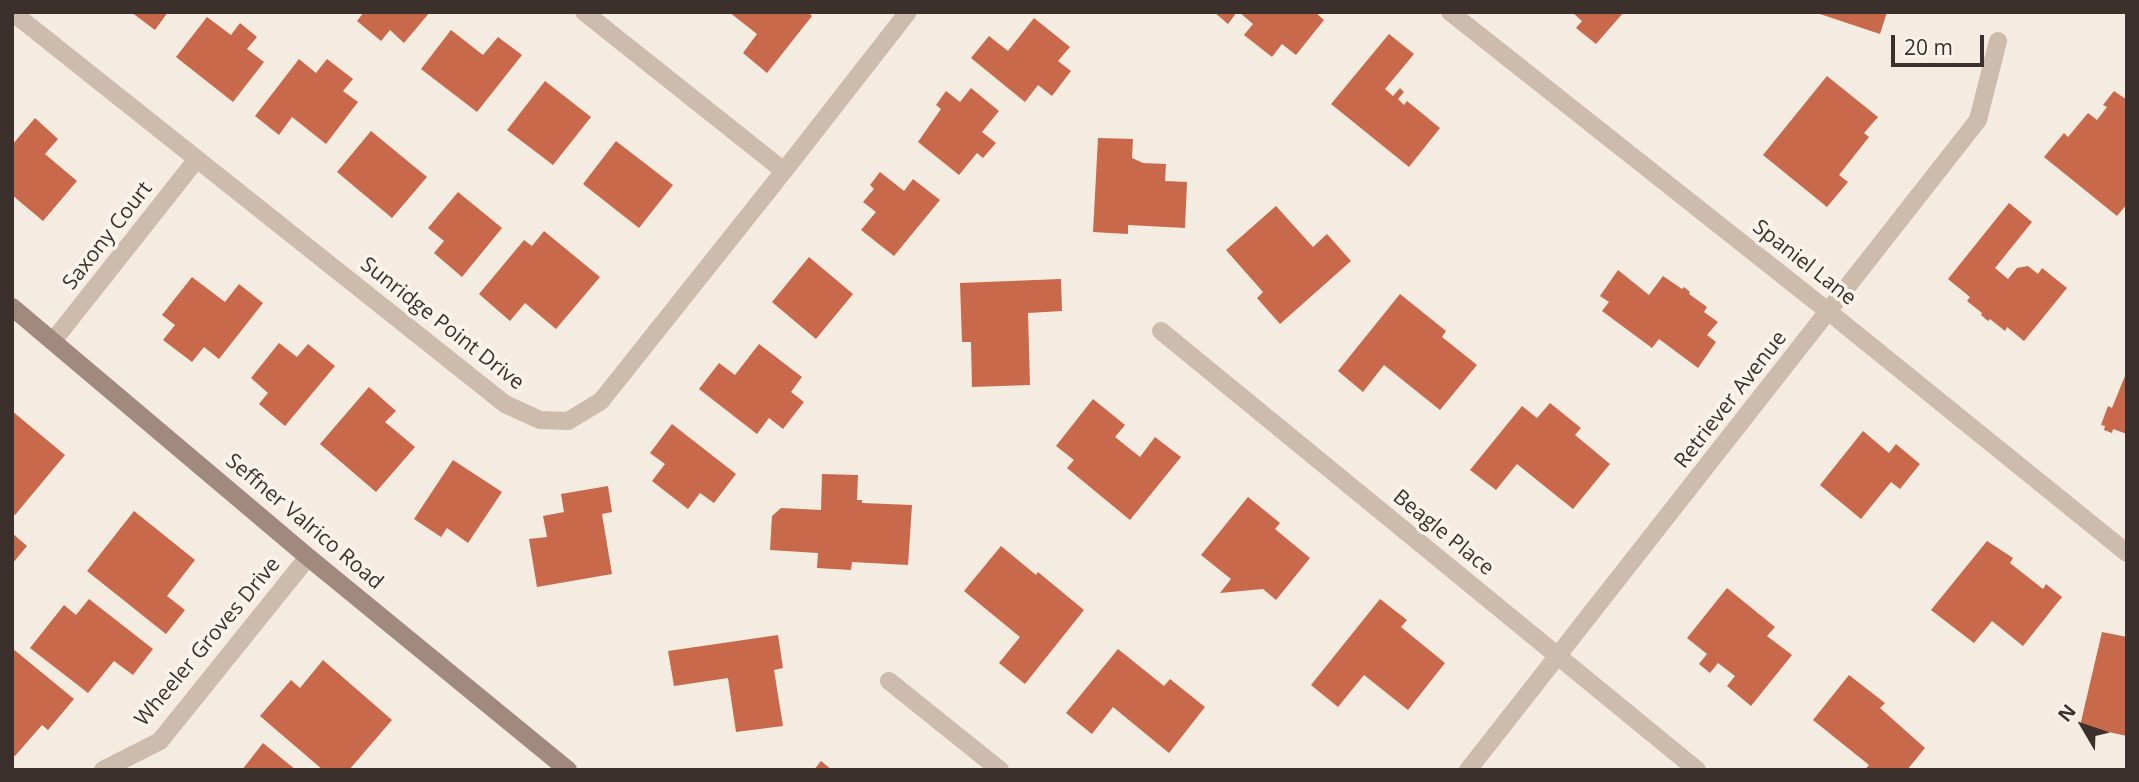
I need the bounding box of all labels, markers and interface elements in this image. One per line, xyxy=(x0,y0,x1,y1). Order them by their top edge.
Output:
scale bar xyxy=(1894,21,1987,65)
text: 20 m xyxy=(1904,33,1953,61)
street label: Saxony Court xyxy=(58,177,158,295)
street label: Spaniel Lane xyxy=(1747,215,1861,311)
street label: Sunridge Point Drive xyxy=(355,252,529,396)
street label: Retriever Avenue xyxy=(1670,326,1792,474)
street label: Seffner Valrico Road xyxy=(220,449,388,595)
street label: Beagle Place xyxy=(1387,485,1499,581)
street label: Wheeler Groves Drive xyxy=(130,552,286,732)
north arrow xyxy=(2048,691,2118,761)
text: N xyxy=(2052,699,2082,727)

